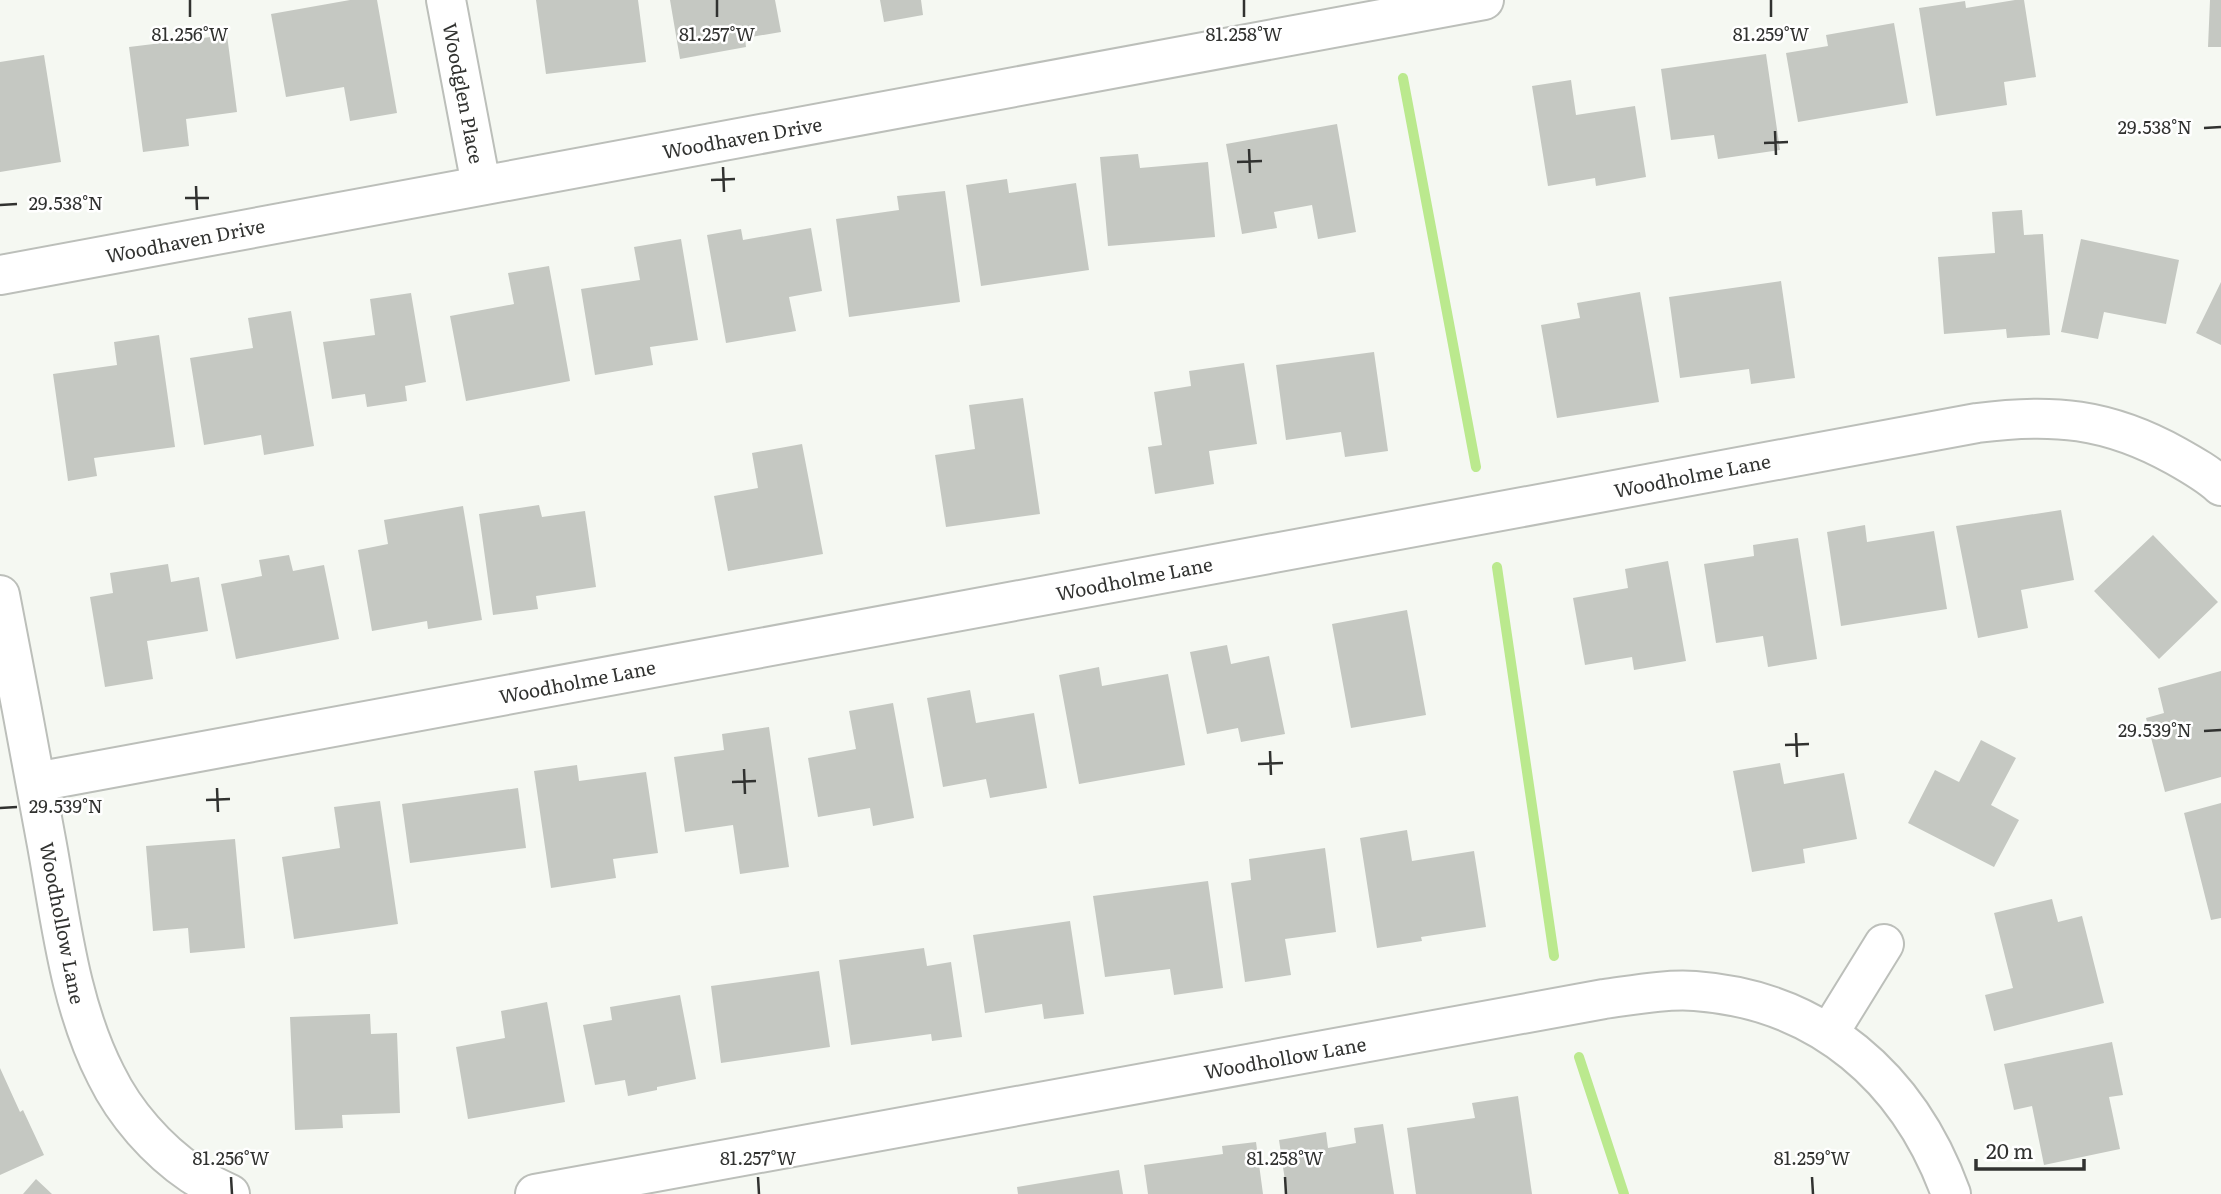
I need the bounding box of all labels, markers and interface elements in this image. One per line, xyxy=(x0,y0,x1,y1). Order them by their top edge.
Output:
text: 81.256°W xyxy=(152,20,229,47)
street label: Woodglen Place xyxy=(437,20,491,166)
text: 81.257°W xyxy=(679,20,755,47)
text: 81.258°W xyxy=(1205,20,1283,47)
text: 81.259°W xyxy=(1733,20,1810,47)
street label: Woodhaven Drive xyxy=(660,109,824,165)
text: 29.538°N xyxy=(2118,113,2192,140)
text: 29.538°N xyxy=(29,189,103,216)
street label: Woodhaven Drive xyxy=(103,211,267,269)
street label: Woodholme Lane xyxy=(1611,446,1773,504)
street label: Woodholme Lane xyxy=(1053,549,1215,607)
street label: Woodholme Lane xyxy=(496,652,658,710)
text: 29.539°N xyxy=(2118,716,2192,743)
text: 29.539°N xyxy=(29,792,103,819)
street label: Woodhollow Lane xyxy=(34,840,92,1006)
street label: Woodhollow Lane xyxy=(1202,1029,1368,1085)
scale bar xyxy=(1976,1128,2084,1172)
text: 20 m xyxy=(1986,1134,2033,1165)
text: 81.256°W xyxy=(193,1144,270,1171)
text: 81.257°W xyxy=(720,1144,796,1171)
text: 81.258°W xyxy=(1246,1144,1324,1171)
text: 81.259°W xyxy=(1774,1144,1851,1171)

